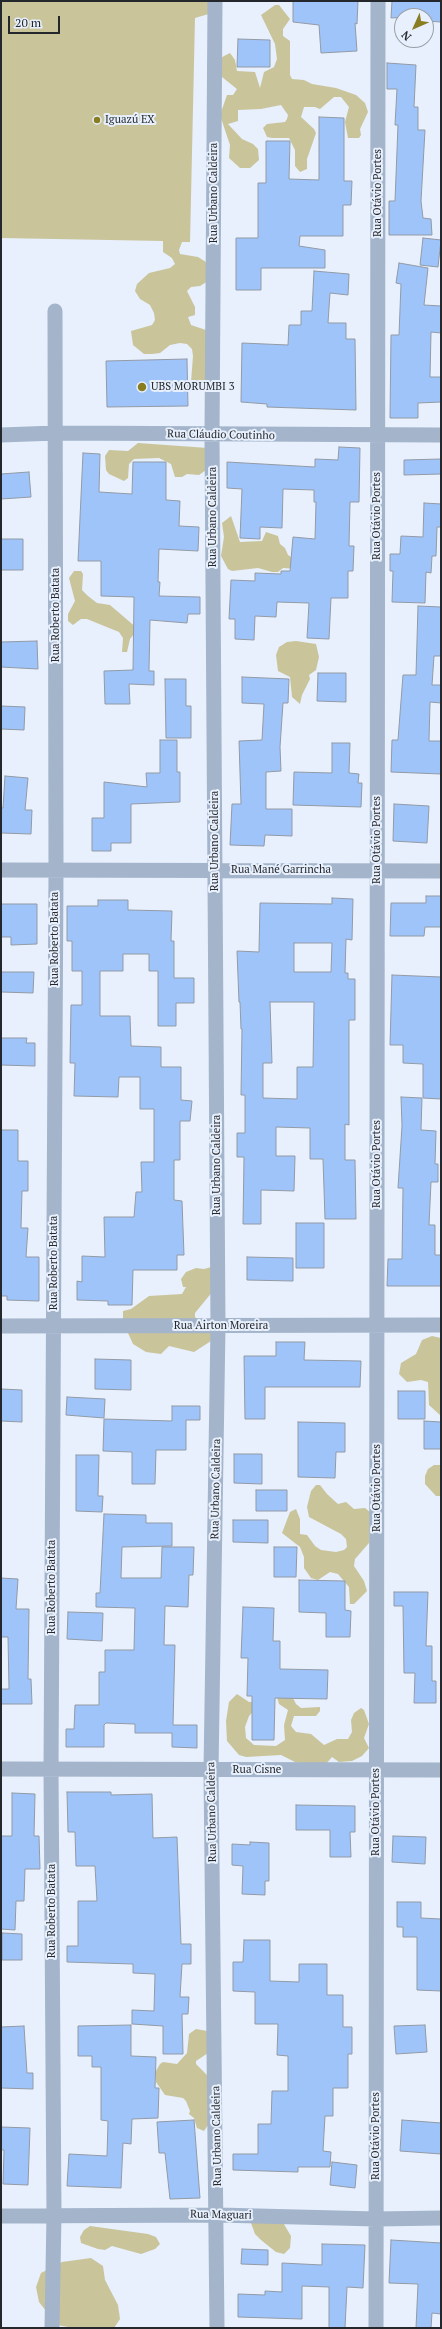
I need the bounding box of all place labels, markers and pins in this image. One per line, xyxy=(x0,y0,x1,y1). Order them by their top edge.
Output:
place label: Iguazú EX xyxy=(105,113,155,127)
marker: Iguazú EX xyxy=(92,115,102,125)
place label: UBS MORUMBI 3 xyxy=(151,380,235,394)
marker: UBS MORUMBI 3 xyxy=(136,381,148,393)

